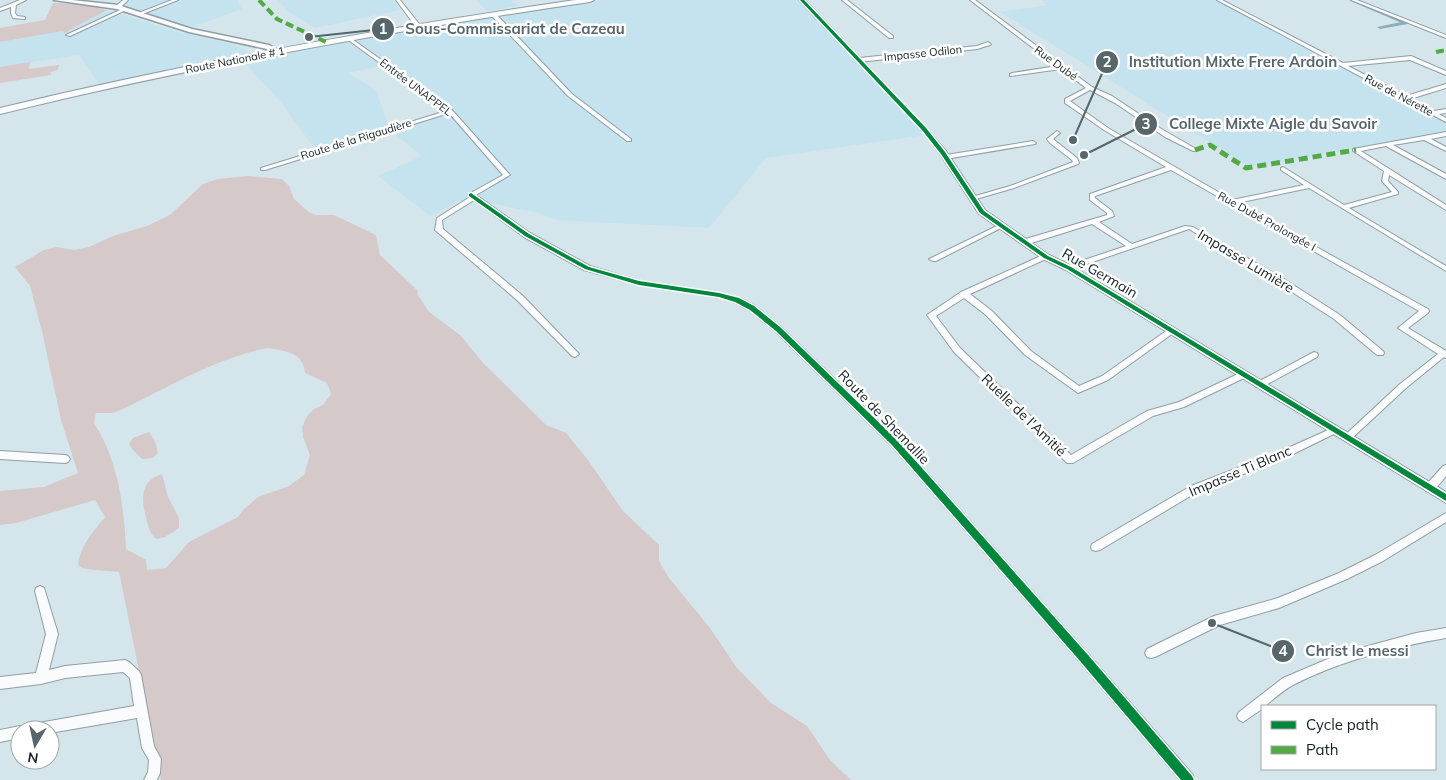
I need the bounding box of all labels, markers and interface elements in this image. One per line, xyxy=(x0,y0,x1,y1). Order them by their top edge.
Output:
callout: Sous-Commissariat de Cazeau xyxy=(370,14,635,44)
text: 1 xyxy=(378,19,388,38)
text: Sous-Commissariat de Cazeau xyxy=(405,19,625,38)
street label: Impasse Odilon xyxy=(883,42,963,64)
street label: Rue Dubé xyxy=(1032,43,1080,83)
street label: Route Nationale # 1 xyxy=(184,44,286,76)
callout: Institution Mixte Frere Ardoin xyxy=(1094,47,1348,77)
text: 2 xyxy=(1102,52,1112,71)
text: Institution Mixte Frere Ardoin xyxy=(1129,52,1337,71)
street label: Entrée UNAPPEL xyxy=(377,55,455,119)
street label: Rue de Nérette xyxy=(1362,71,1436,119)
callout: College Mixte Aigle du Savoir xyxy=(1134,109,1387,139)
text: 3 xyxy=(1141,114,1151,133)
text: College Mixte Aigle du Savoir xyxy=(1169,114,1377,133)
street label: Route de la Rigaudière xyxy=(299,115,413,163)
street label: Rue Dubé Prolongée I xyxy=(1216,188,1318,254)
street label: Impasse Lumière xyxy=(1195,225,1297,297)
street label: Rue Germain xyxy=(1059,244,1141,302)
street label: Route de Shemallie xyxy=(834,366,934,468)
street label: Ruelle de l'Amitié xyxy=(978,370,1070,460)
street label: Impasse Ti Blanc xyxy=(1186,441,1294,501)
callout: Christ le messi xyxy=(1270,636,1419,666)
text: 4 xyxy=(1278,641,1288,660)
text: Christ le messi xyxy=(1305,641,1409,660)
legend xyxy=(1261,705,1436,770)
text: Cycle path xyxy=(1306,715,1379,734)
north arrow xyxy=(10,720,60,770)
text: Path xyxy=(1306,740,1338,759)
text: N xyxy=(26,748,40,768)

